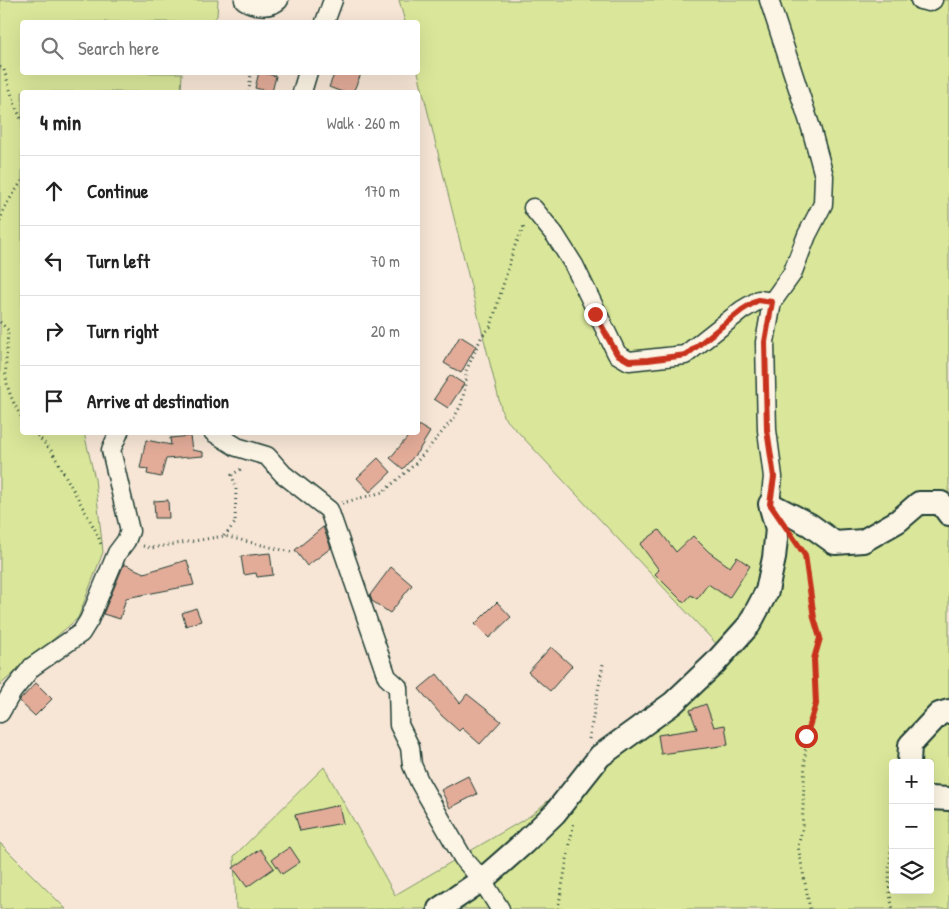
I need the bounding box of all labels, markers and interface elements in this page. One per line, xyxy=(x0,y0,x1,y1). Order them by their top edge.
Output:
search box xyxy=(20,20,420,75)
icon: search xyxy=(38,34,66,62)
text: Search here xyxy=(78,35,159,61)
text: 4 min xyxy=(40,108,81,137)
text: Walk · 260 m xyxy=(327,112,400,134)
icon: ahead xyxy=(40,177,68,205)
text: Continue xyxy=(87,178,148,204)
text: 170 m xyxy=(365,180,400,202)
icon: left xyxy=(40,247,68,275)
text: Turn left xyxy=(87,248,150,274)
text: 70 m xyxy=(370,250,400,272)
route end xyxy=(584,303,607,326)
icon: right xyxy=(40,317,68,345)
text: Turn right xyxy=(87,318,158,344)
text: 20 m xyxy=(371,320,400,342)
icon: arrive xyxy=(40,387,68,415)
text: Arrive at destination xyxy=(87,388,229,414)
route start xyxy=(795,725,818,748)
map controls xyxy=(889,759,934,894)
button: + xyxy=(889,759,934,804)
button: − xyxy=(889,804,934,849)
button: layers xyxy=(889,849,934,894)

